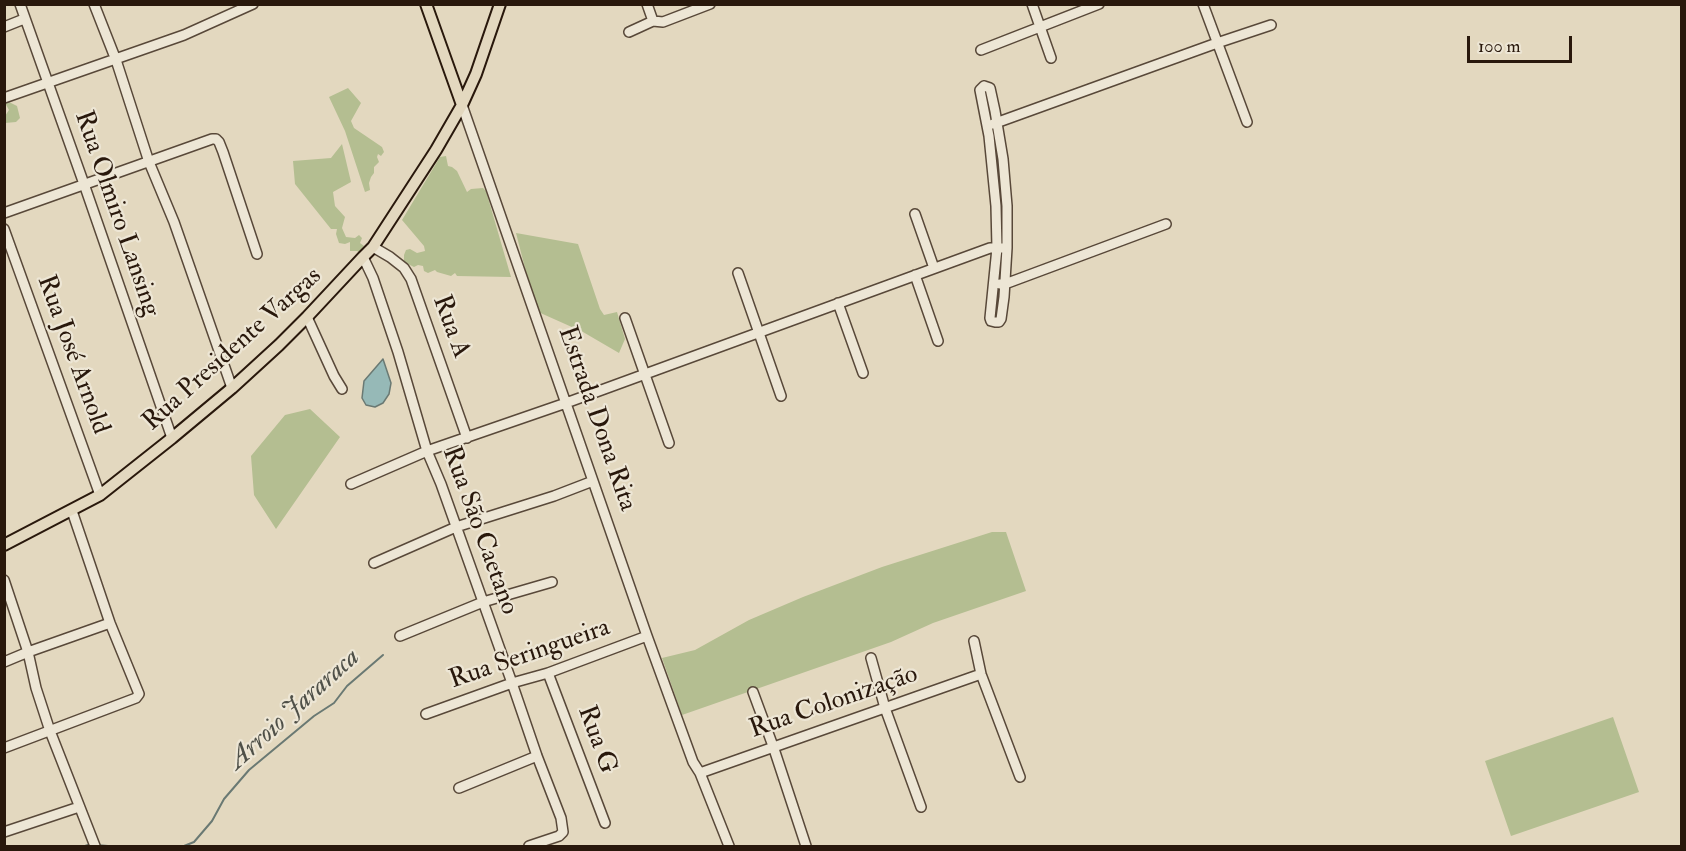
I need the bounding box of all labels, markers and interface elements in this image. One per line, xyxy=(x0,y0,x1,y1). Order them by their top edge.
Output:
scale bar xyxy=(1470,24,1575,62)
text: 100 m xyxy=(1478,35,1521,58)
street label: Rua Olmiro Lansing xyxy=(66,107,166,321)
street label: Rua Presidente Vargas xyxy=(137,262,329,438)
street label: Rua José Arnold xyxy=(29,271,115,439)
street label: Rua A xyxy=(424,291,476,363)
street label: Estrada Dona Rita xyxy=(550,323,642,515)
street label: Rua São Caetano xyxy=(434,443,524,619)
street label: Rua Seringueira xyxy=(446,613,614,697)
water label: Arroio Jararaca xyxy=(222,642,368,778)
street label: Rua Colonização xyxy=(746,660,922,746)
street label: Rua G xyxy=(569,702,623,778)

